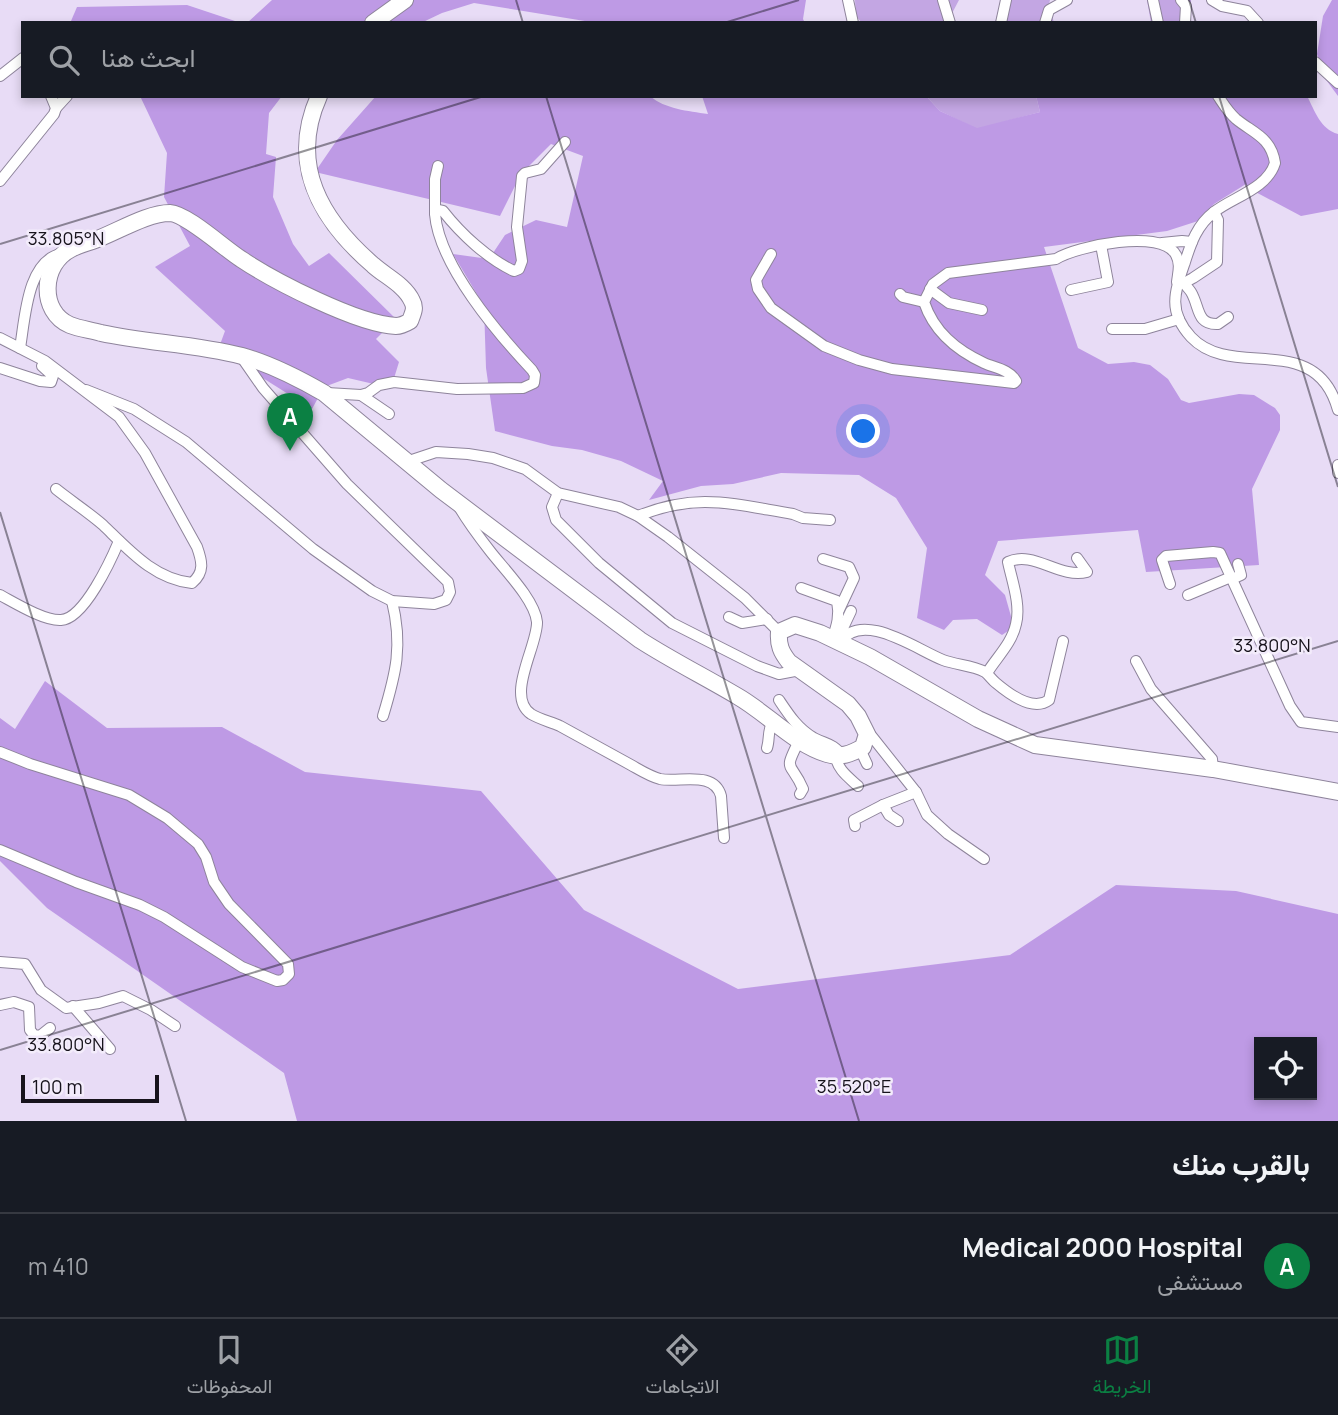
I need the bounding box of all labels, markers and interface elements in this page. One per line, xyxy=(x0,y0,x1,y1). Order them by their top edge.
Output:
search box xyxy=(21,21,1317,98)
text: ابحث هنا xyxy=(101,39,195,75)
icon: search xyxy=(45,41,83,79)
text: 33.805°N xyxy=(28,226,104,250)
pin: A xyxy=(267,393,313,451)
your location xyxy=(846,414,880,448)
text: 33.800°N xyxy=(1233,633,1311,657)
text: 33.800°N xyxy=(27,1032,105,1056)
map controls xyxy=(1254,1037,1317,1100)
button: locate xyxy=(1254,1037,1317,1100)
scale bar xyxy=(21,1072,159,1104)
text: 100 m xyxy=(32,1074,83,1100)
text: 35.520°E xyxy=(817,1074,891,1098)
text: بالقرب منك xyxy=(1172,1143,1310,1184)
text: Medical 2000 Hospital xyxy=(962,1229,1243,1265)
text: 410 m xyxy=(28,1250,89,1282)
text: A xyxy=(1279,1250,1295,1282)
text: مستشفى xyxy=(1157,1265,1243,1297)
tab: المحفوظات xyxy=(187,1331,272,1403)
tab: الاتجاهات xyxy=(646,1331,719,1403)
tab: الخريطة xyxy=(1093,1331,1151,1403)

